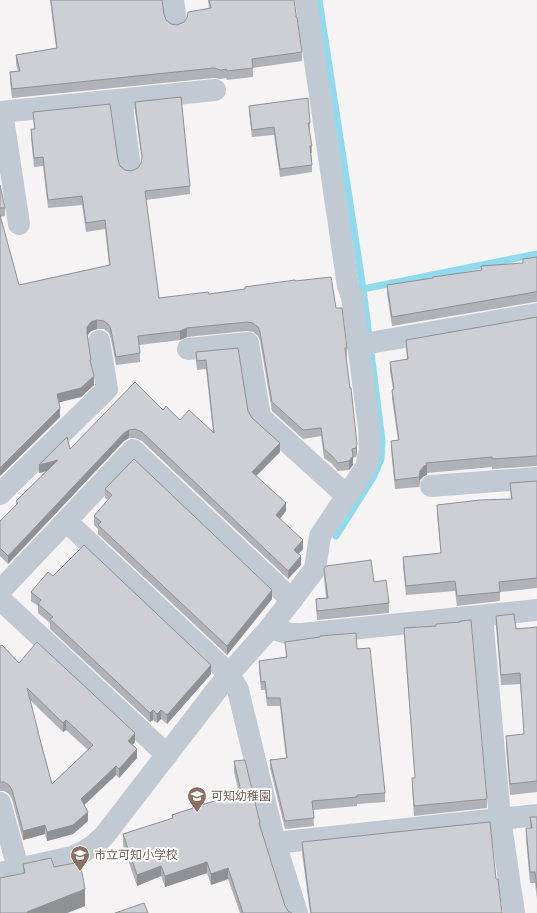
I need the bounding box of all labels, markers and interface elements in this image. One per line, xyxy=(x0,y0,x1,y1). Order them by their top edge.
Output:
school or university icon: 可知幼稚園 xyxy=(186,785,208,813)
place label: 可知幼稚園 xyxy=(211,789,271,803)
school or university icon: 市立可知小学校 xyxy=(69,844,91,872)
place label: 市立可知小学校 xyxy=(94,848,178,862)

